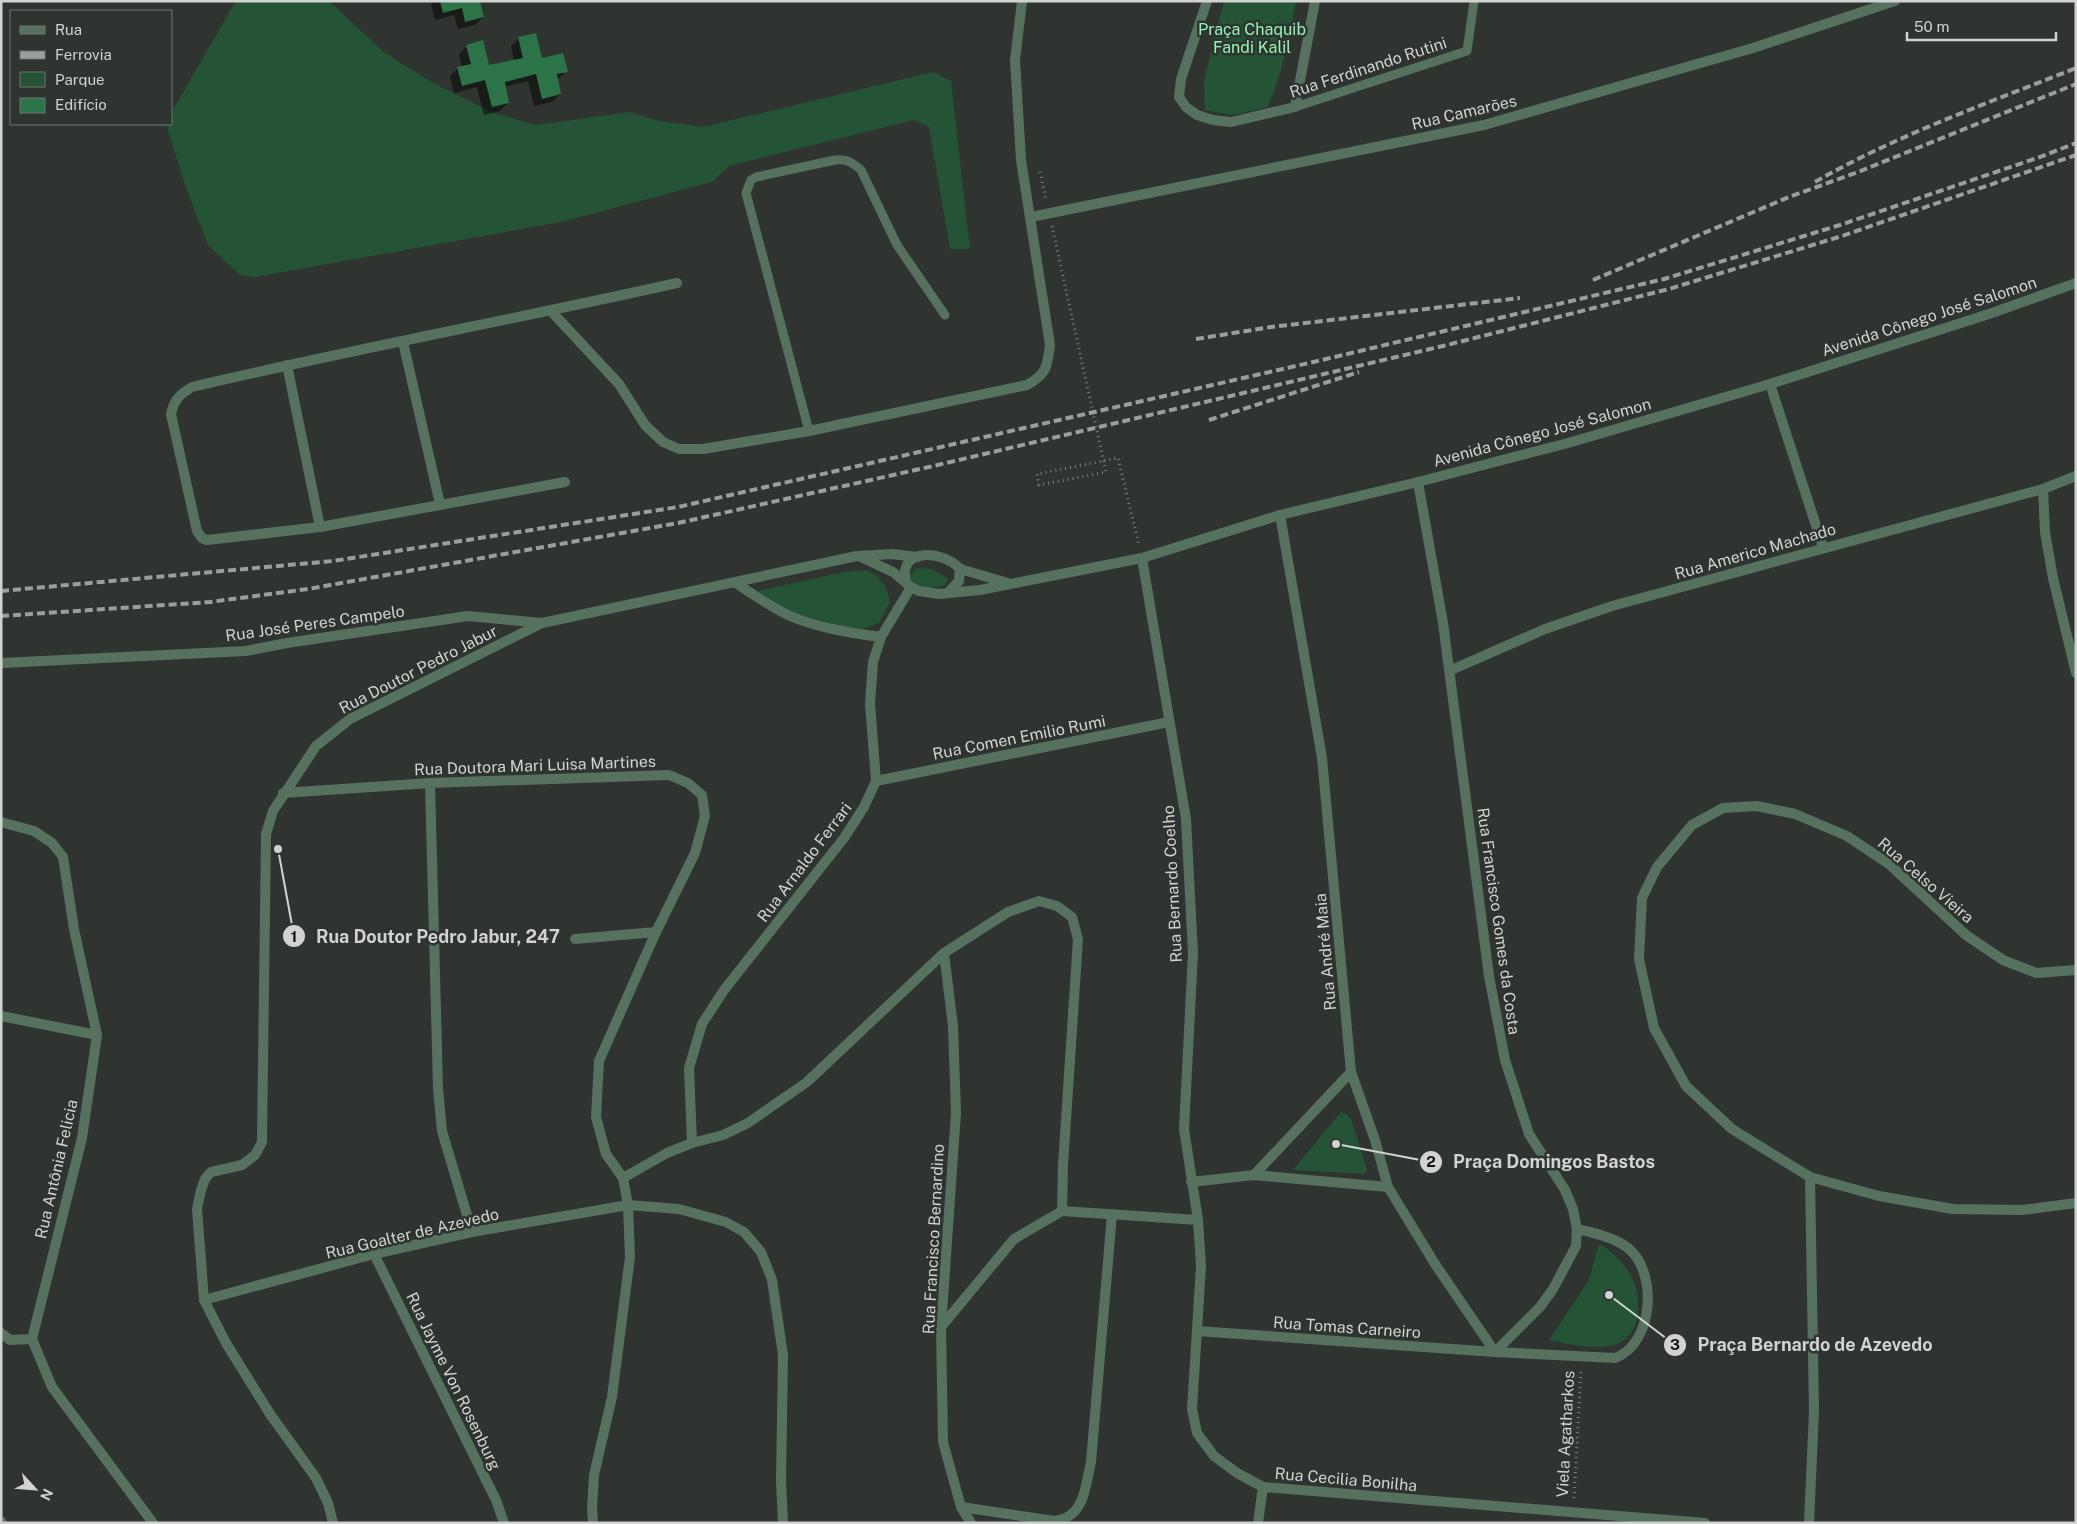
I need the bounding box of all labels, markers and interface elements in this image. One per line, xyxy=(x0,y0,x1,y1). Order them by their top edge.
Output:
legend xyxy=(10,10,172,125)
scale bar xyxy=(1907,10,2056,42)
text: 50 m xyxy=(1914,18,1949,35)
park label: Praça Chaquib Fandi Kalil xyxy=(1198,20,1306,57)
text: Rua xyxy=(55,21,82,38)
street label: Rua Ferdinando Rutini xyxy=(1287,33,1449,102)
text: Ferrovia xyxy=(55,46,112,63)
text: Parque xyxy=(55,71,105,88)
street label: Rua Camarões xyxy=(1410,91,1519,134)
text: Edifício xyxy=(55,96,107,113)
street label: Avenida Cônego José Salomon xyxy=(1819,273,2039,360)
street label: Avenida Cônego José Salomon xyxy=(1431,394,1653,471)
street label: Rua Americo Machado xyxy=(1672,519,1838,584)
street label: Rua José Peres Campelo xyxy=(224,602,406,645)
street label: Rua Doutor Pedro Jabur xyxy=(336,621,501,718)
street label: Rua Comen Emilio Rumi xyxy=(931,711,1107,764)
street label: Rua Doutora Mari Luisa Martines xyxy=(414,752,656,779)
street label: Rua Arnaldo Ferrari xyxy=(753,799,856,926)
street label: Rua Bernardo Coelho xyxy=(1159,805,1186,963)
street label: Rua Francisco Gomes da Costa xyxy=(1473,806,1524,1036)
street label: Rua Celso Vieira xyxy=(1874,834,1977,927)
street label: Rua André Maia xyxy=(1311,893,1340,1011)
callout: Rua Doutor Pedro Jabur, 247 xyxy=(281,920,570,953)
text: Rua Doutor Pedro Jabur, 247 xyxy=(316,926,560,947)
text: 1 xyxy=(291,928,297,945)
street label: Rua Antônia Felicia xyxy=(31,1098,82,1241)
street label: Rua Francisco Bernardino xyxy=(919,1143,948,1335)
callout: Praça Domingos Bastos xyxy=(1418,1145,1665,1178)
text: Praça Domingos Bastos xyxy=(1453,1151,1655,1172)
text: 2 xyxy=(1426,1153,1436,1170)
street label: Rua Goalter de Azevedo xyxy=(324,1204,501,1263)
street label: Rua Jayme Von Rosenburg xyxy=(402,1289,505,1473)
street label: Rua Tomas Carneiro xyxy=(1272,1313,1422,1342)
callout: Praça Bernardo de Azevedo xyxy=(1662,1328,1943,1361)
text: Praça Bernardo de Azevedo xyxy=(1697,1334,1933,1355)
text: 3 xyxy=(1670,1336,1680,1353)
street label: Viela Agatharkos xyxy=(1553,1370,1578,1498)
north arrow xyxy=(10,1464,60,1514)
street label: Rua Cecilia Bonilha xyxy=(1274,1464,1418,1495)
text: N xyxy=(37,1486,56,1503)

